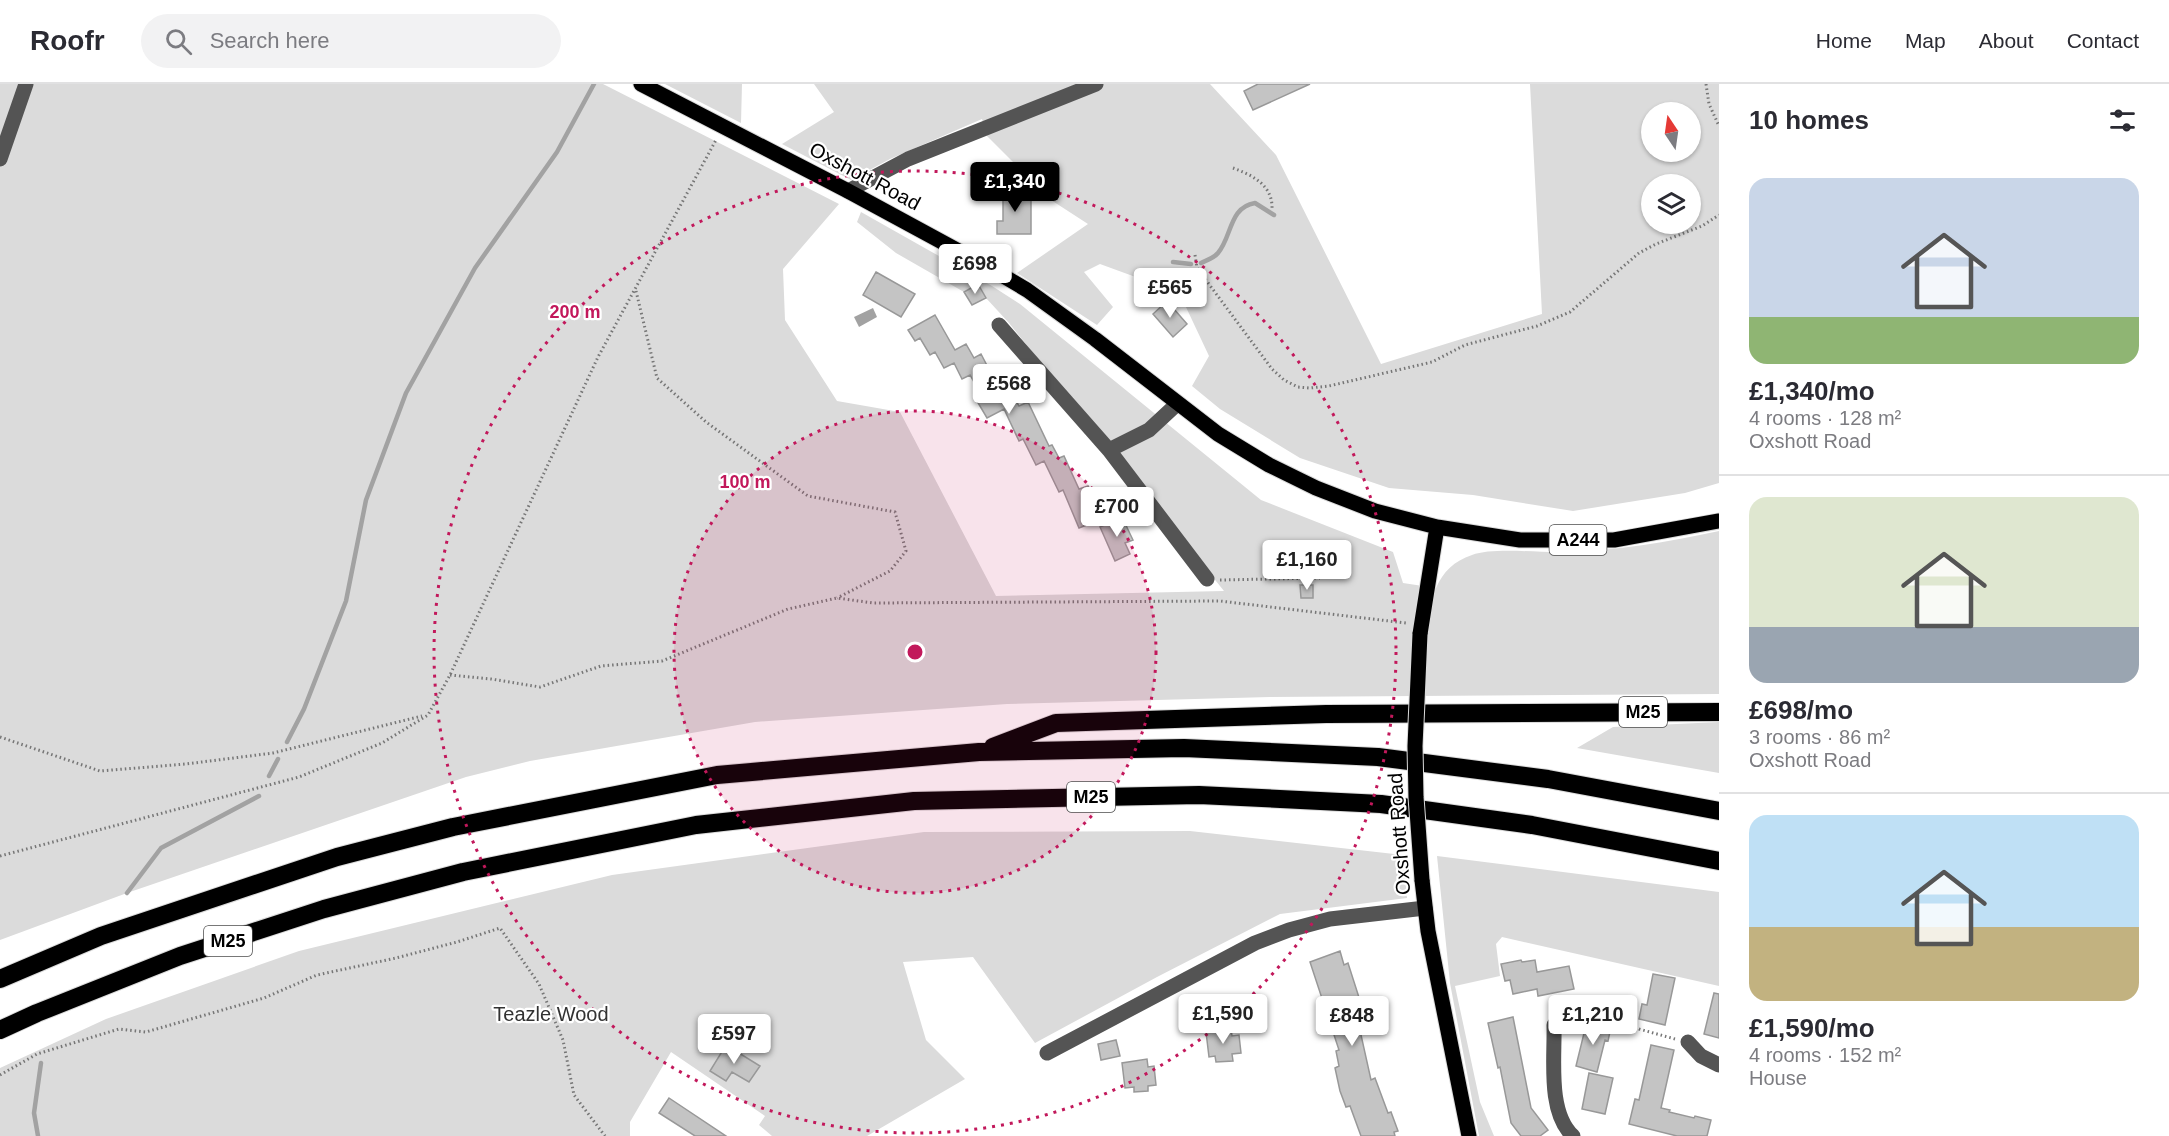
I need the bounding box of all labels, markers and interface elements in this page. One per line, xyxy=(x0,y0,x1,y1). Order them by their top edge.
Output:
search box xyxy=(141,14,561,68)
text: Roofr xyxy=(30,25,105,56)
icon: search xyxy=(162,25,195,58)
text: Search here xyxy=(210,28,330,53)
text: Home xyxy=(1816,29,1872,52)
text: Map xyxy=(1905,29,1946,52)
text: About xyxy=(1979,29,2034,52)
text: Contact xyxy=(2067,29,2139,52)
north arrow xyxy=(1641,102,1701,162)
map controls xyxy=(1641,102,1701,234)
icon: filters xyxy=(2106,104,2139,137)
text: 10 homes xyxy=(1749,105,1869,135)
street label: Oxshott Road xyxy=(806,138,924,214)
pin: £1,340 xyxy=(966,162,1064,213)
text: £1,340 xyxy=(984,170,1046,192)
button: layers xyxy=(1641,174,1701,234)
icon: home xyxy=(1890,217,1998,325)
pin: £698 xyxy=(939,244,1011,295)
text: £698 xyxy=(953,252,997,274)
pin: £565 xyxy=(1134,268,1206,319)
text: £565 xyxy=(1148,276,1192,298)
text: 200 m xyxy=(549,302,601,322)
pin: £568 xyxy=(973,364,1045,415)
text: £568 xyxy=(987,372,1031,394)
text: £1,340/mo xyxy=(1749,376,1875,406)
text: 4 rooms · 128 m² xyxy=(1749,407,1901,429)
text: Oxshott Road xyxy=(1749,430,1871,452)
text: 100 m xyxy=(719,472,771,492)
pin: £700 xyxy=(1081,487,1153,538)
text: £700 xyxy=(1095,495,1139,517)
road number: A244 xyxy=(1550,525,1606,555)
icon: home xyxy=(1890,536,1998,644)
pin: £1,160 xyxy=(1258,540,1356,591)
text: £1,160 xyxy=(1276,548,1338,570)
centre of rings xyxy=(905,642,925,662)
text: £698/mo xyxy=(1749,695,1853,725)
road number: M25 xyxy=(1619,697,1667,727)
text: 3 rooms · 86 m² xyxy=(1749,726,1890,748)
text: Oxshott Road xyxy=(1749,749,1871,771)
street label: Oxshott Road xyxy=(1384,772,1414,896)
road number: M25 xyxy=(1067,782,1115,812)
icon: home xyxy=(1890,854,1998,962)
road number: M25 xyxy=(204,926,252,956)
pin: £1,590 xyxy=(1174,994,1272,1045)
pin: £1,210 xyxy=(1544,995,1642,1046)
pin: £848 xyxy=(1316,996,1388,1047)
text: £1,590 xyxy=(1192,1002,1254,1024)
park label: Teazle Wood xyxy=(493,1003,609,1025)
text: £1,210 xyxy=(1562,1003,1624,1025)
text: £848 xyxy=(1330,1004,1374,1026)
text: £1,590/mo xyxy=(1749,1013,1875,1043)
pin: £597 xyxy=(698,1014,770,1065)
text: £597 xyxy=(712,1022,756,1044)
text: 4 rooms · 152 m² xyxy=(1749,1044,1901,1066)
text: House xyxy=(1749,1067,1807,1089)

